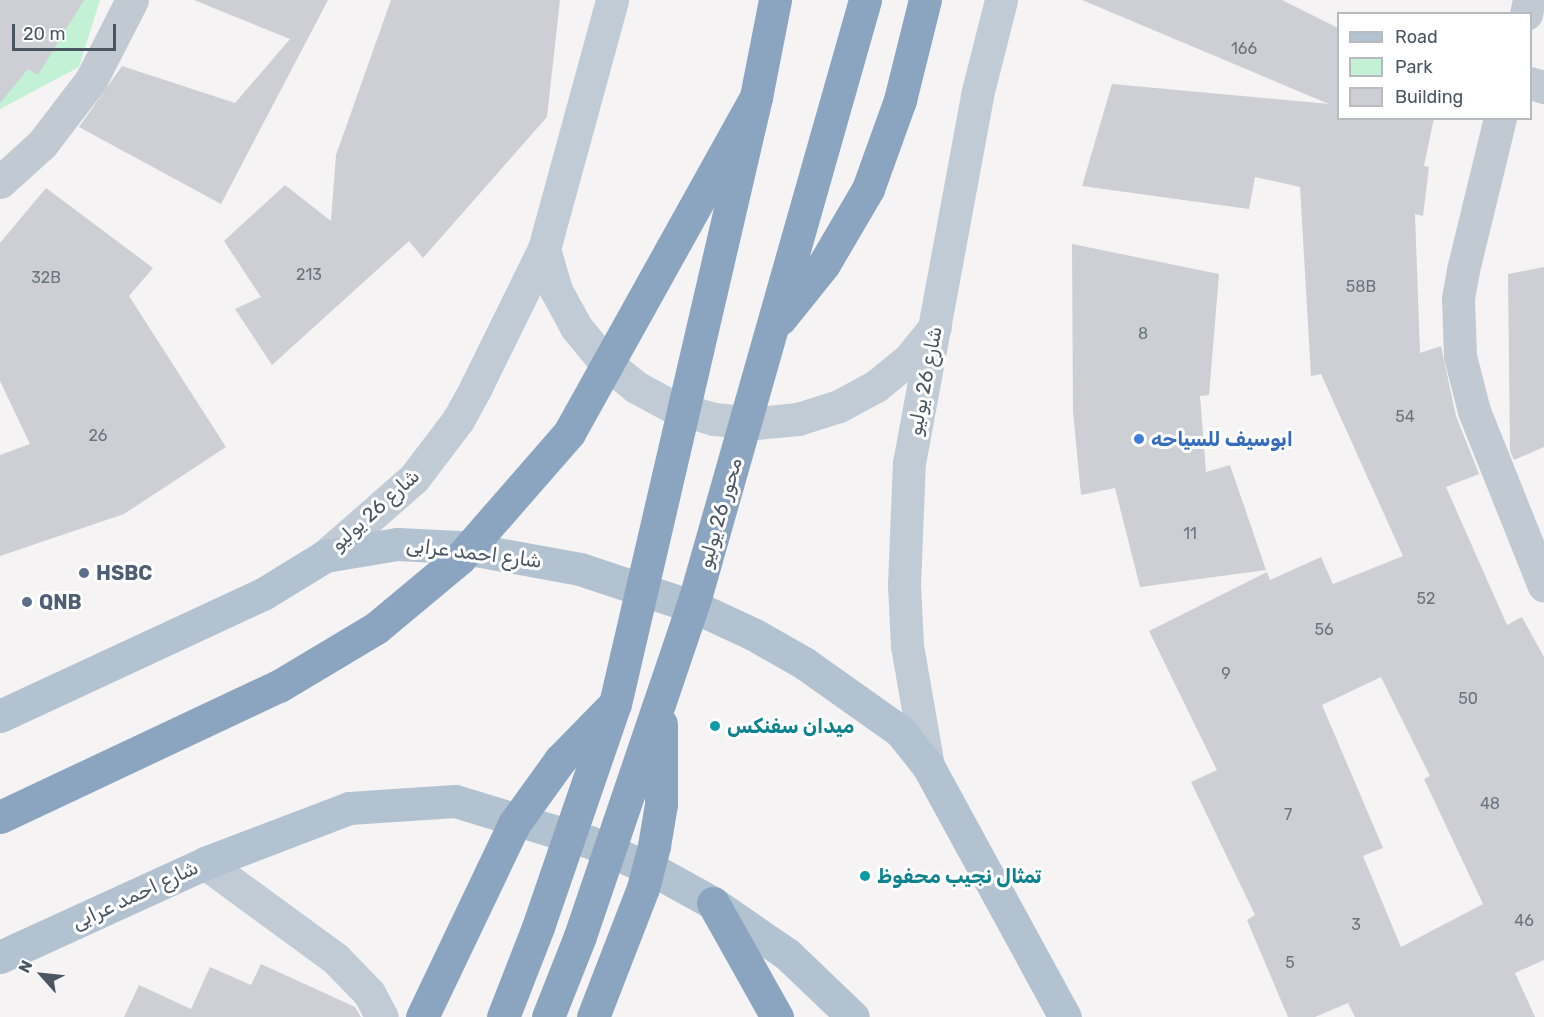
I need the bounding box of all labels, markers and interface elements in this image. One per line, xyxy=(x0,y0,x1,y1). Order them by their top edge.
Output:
scale bar xyxy=(15,12,118,50)
legend xyxy=(1337,12,1532,120)
text: 20 m xyxy=(23,23,65,45)
text: Road xyxy=(1395,26,1438,48)
house number: 166 xyxy=(1231,39,1257,59)
text: Park xyxy=(1395,56,1432,78)
text: Building xyxy=(1395,86,1463,108)
house number: 213 xyxy=(296,265,322,285)
house number: 32B xyxy=(31,268,61,288)
house number: 58B xyxy=(1346,277,1376,297)
street label: شارع 26 يوليو xyxy=(903,324,947,438)
house number: 8 xyxy=(1138,324,1148,344)
house number: 54 xyxy=(1395,407,1415,427)
house number: 26 xyxy=(88,426,108,446)
place label: ابوسيف للسياحه xyxy=(1151,427,1293,451)
marker: ابوسيف للسياحه xyxy=(1132,432,1146,446)
street label: محور 26 يوليو xyxy=(693,455,747,571)
street label: شارع 26 يوليو xyxy=(326,464,424,556)
house number: 11 xyxy=(1183,524,1197,544)
street label: شارع احمد عرابى xyxy=(405,533,543,573)
place label: HSBC xyxy=(96,561,152,585)
marker: HSBC xyxy=(77,566,91,580)
house number: 52 xyxy=(1417,589,1435,609)
place label: QNB xyxy=(39,590,82,614)
marker: QNB xyxy=(20,595,34,609)
house number: 56 xyxy=(1314,620,1334,640)
house number: 9 xyxy=(1221,664,1231,684)
house number: 50 xyxy=(1458,689,1478,709)
place label: ميدان سفنكس xyxy=(727,714,854,738)
marker: ميدان سفنكس xyxy=(708,719,722,733)
house number: 48 xyxy=(1480,794,1500,814)
house number: 7 xyxy=(1284,805,1292,825)
street label: شارع احمد عرابى xyxy=(68,855,202,935)
place label: تمثال نجيب محفوظ xyxy=(877,864,1042,888)
marker: تمثال نجيب محفوظ xyxy=(858,869,872,883)
house number: 46 xyxy=(1514,911,1534,931)
house number: 3 xyxy=(1351,915,1361,935)
north arrow xyxy=(12,945,72,1005)
house number: 5 xyxy=(1285,953,1295,973)
text: N xyxy=(14,957,37,976)

